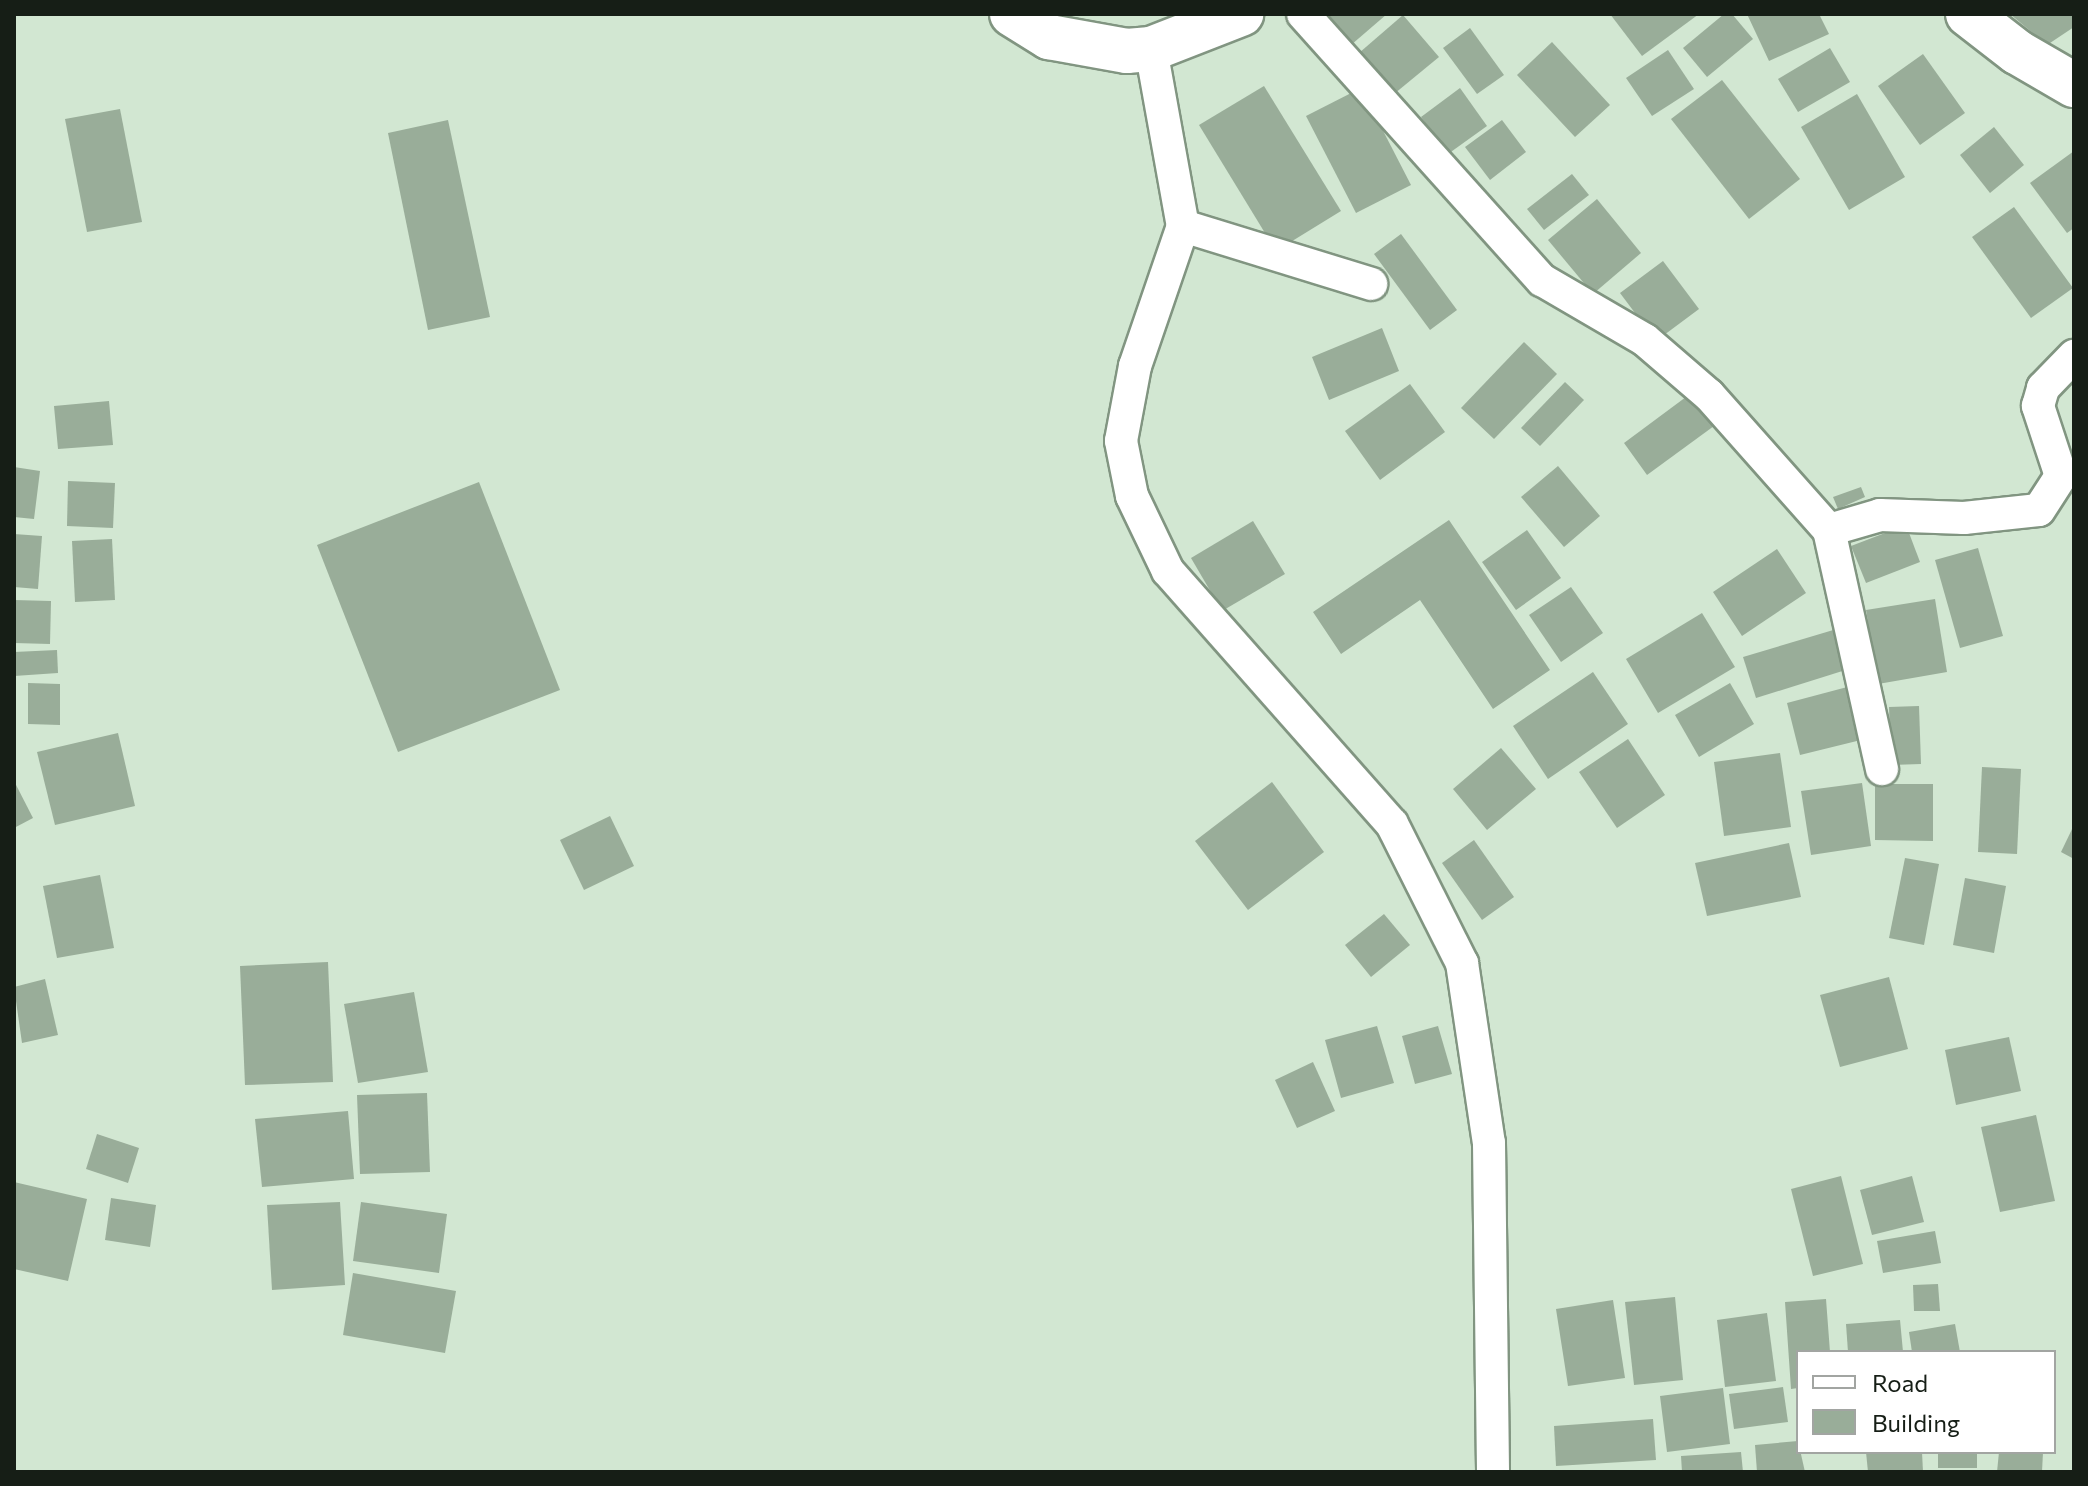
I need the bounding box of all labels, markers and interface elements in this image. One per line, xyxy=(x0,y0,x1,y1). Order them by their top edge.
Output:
legend xyxy=(1796,1350,2056,1454)
text: Road xyxy=(1872,1368,1928,1397)
text: Building xyxy=(1872,1408,1960,1437)

